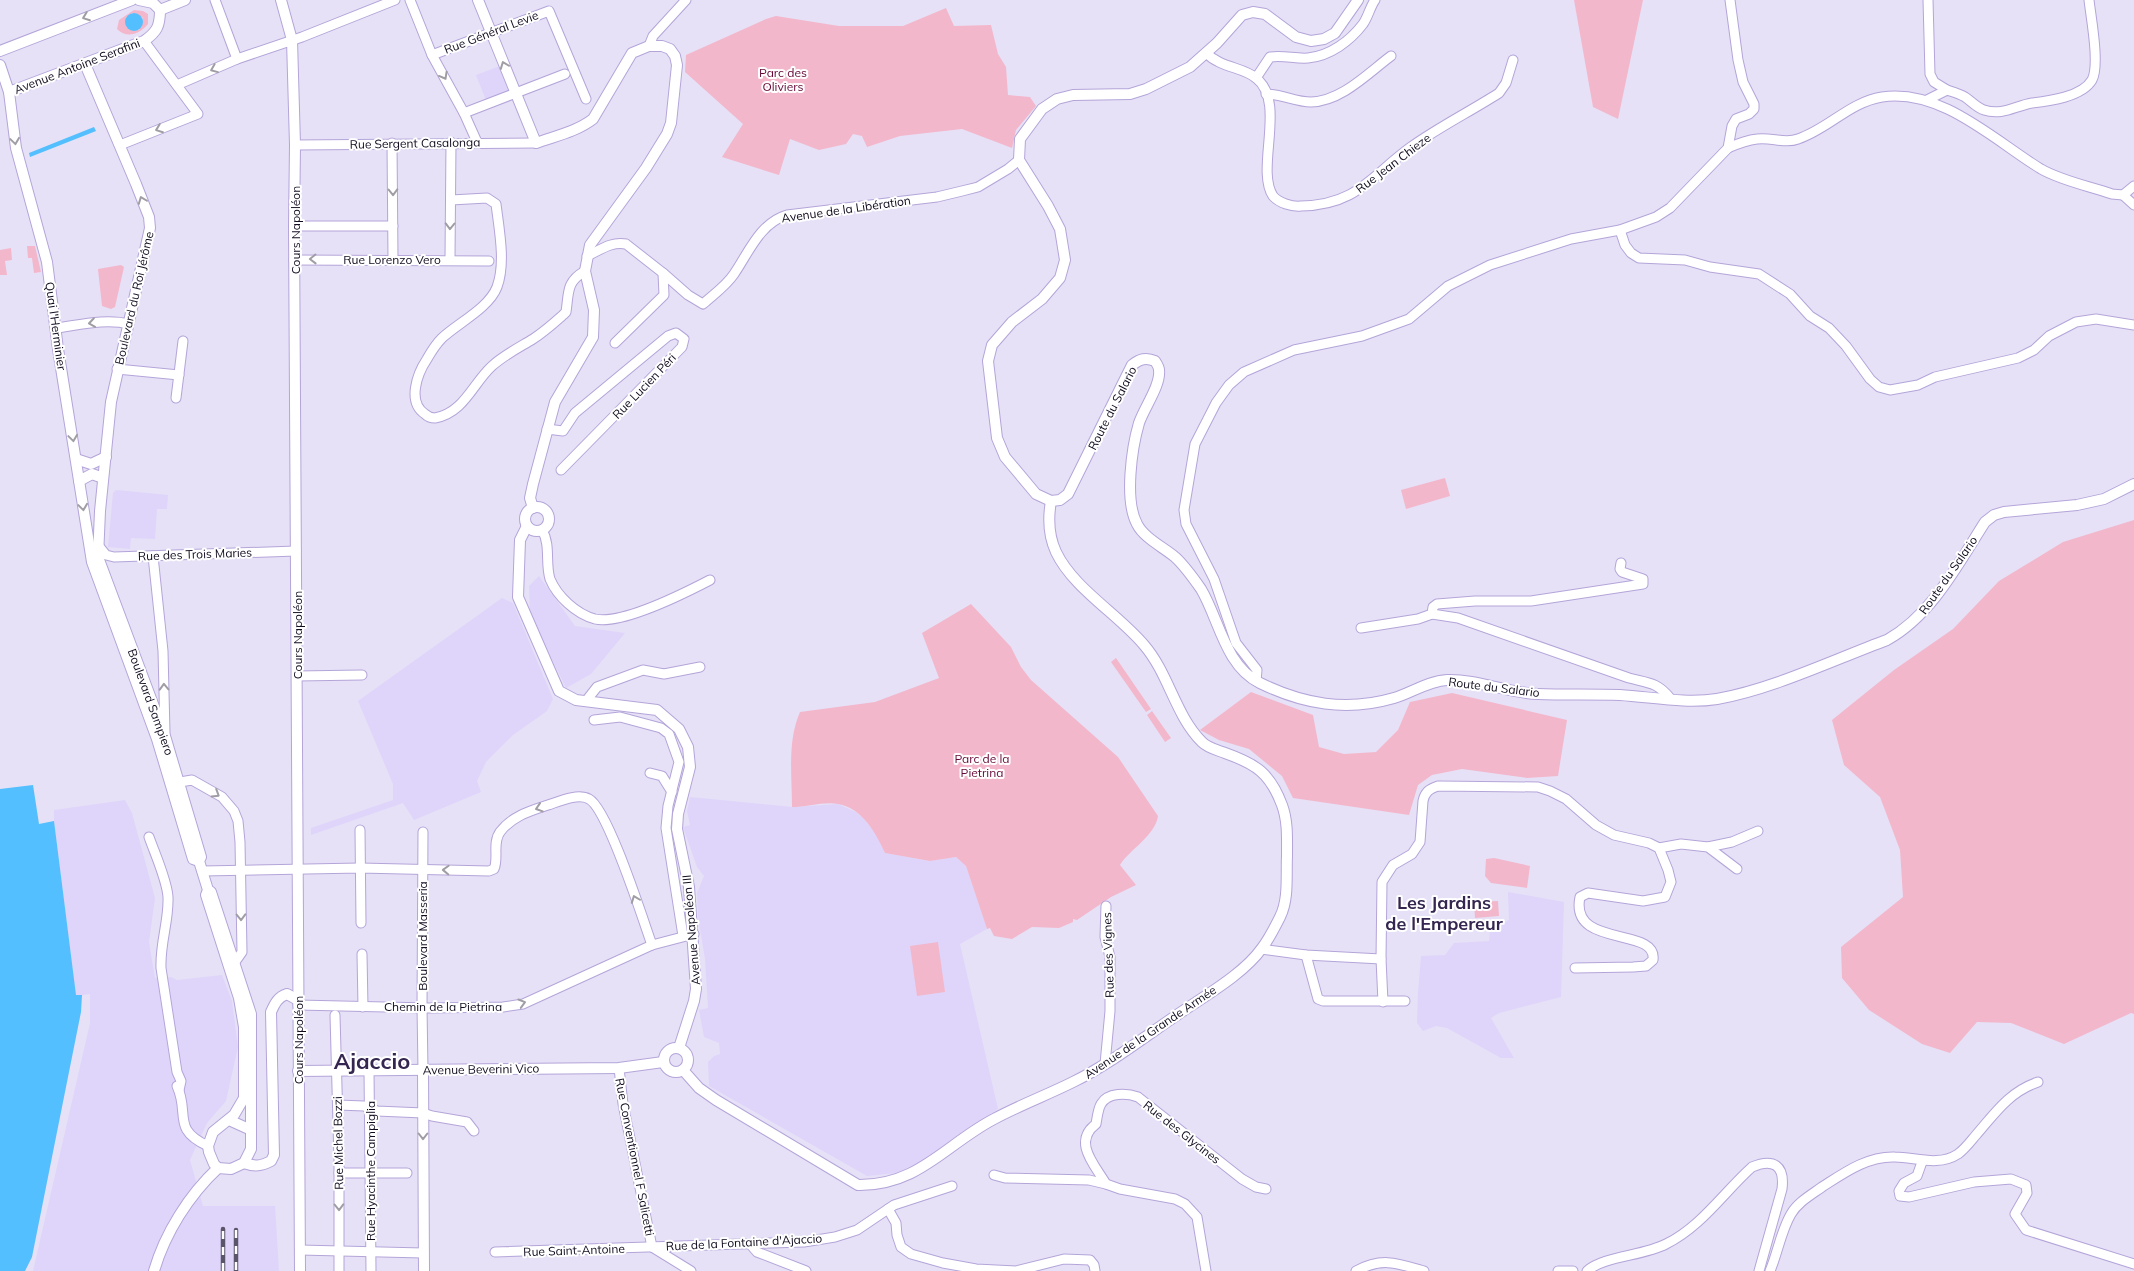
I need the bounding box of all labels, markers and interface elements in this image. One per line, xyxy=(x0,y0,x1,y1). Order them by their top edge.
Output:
street label: Rue Général Levie xyxy=(442,7,540,57)
one-way arrow xyxy=(82,11,91,21)
street label: Avenue Antoine Serafini xyxy=(12,35,142,97)
one-way arrow xyxy=(500,61,511,70)
one-way arrow xyxy=(210,63,219,73)
park label: Parc des Oliviers xyxy=(759,65,807,94)
one-way arrow xyxy=(438,71,448,80)
one-way arrow xyxy=(155,124,163,134)
street label: Rue Jean Chieze xyxy=(1353,130,1433,196)
street label: Rue Sergent Casalonga xyxy=(349,134,481,152)
one-way arrow xyxy=(10,136,20,145)
street label: Cours Napoléon xyxy=(288,186,303,274)
one-way arrow xyxy=(388,188,398,196)
street label: Avenue de la Libération xyxy=(780,192,912,226)
one-way arrow xyxy=(138,196,148,205)
one-way arrow xyxy=(445,222,455,230)
street label: Boulevard du Roi Jérôme xyxy=(111,230,157,366)
street label: Rue Lorenzo Vero xyxy=(343,252,441,267)
one-way arrow xyxy=(309,254,317,264)
street label: Quai l'Herminier xyxy=(42,281,70,372)
one-way arrow xyxy=(88,317,96,328)
street label: Rue Lucien Péri xyxy=(609,350,679,422)
street label: Route du Salario xyxy=(1084,364,1140,452)
one-way arrow xyxy=(67,434,77,443)
one-way arrow xyxy=(78,503,88,512)
street label: Route du Salario xyxy=(1916,533,1981,617)
street label: Rue des Trois Maries xyxy=(138,545,252,563)
street label: Cours Napoléon xyxy=(290,591,305,679)
street label: Boulevard Sampiero xyxy=(125,647,177,757)
street label: Route du Salario xyxy=(1448,674,1541,700)
one-way arrow xyxy=(159,683,169,690)
park label: Parc de la Pietrina xyxy=(955,751,1010,780)
one-way arrow xyxy=(210,788,219,797)
one-way arrow xyxy=(536,802,544,812)
one-way arrow xyxy=(441,864,449,875)
street label: Avenue Napoléon III xyxy=(679,874,703,986)
street label: Boulevard Masseria xyxy=(415,881,430,991)
district label: Les Jardins de l'Empereur xyxy=(1385,891,1504,935)
one-way arrow xyxy=(631,895,641,904)
street label: Rue des Vignes xyxy=(1099,912,1117,998)
one-way arrow xyxy=(236,914,246,921)
street label: Avenue de la Grande Armée xyxy=(1081,982,1219,1082)
street label: Cours Napoléon xyxy=(291,996,306,1084)
one-way arrow xyxy=(518,998,526,1008)
street label: Chemin de la Pietrina xyxy=(384,999,502,1014)
district label: Ajaccio xyxy=(334,1047,410,1075)
street label: Avenue Beverini Vico xyxy=(423,1060,540,1078)
street label: Rue Conventionnel F Salicetti xyxy=(612,1077,658,1237)
street label: Rue Michel Bozzi xyxy=(330,1096,346,1190)
street label: Rue des Glycines xyxy=(1140,1097,1224,1167)
street label: Rue Hyacinthe Campiglia xyxy=(363,1101,378,1241)
one-way arrow xyxy=(418,1132,428,1140)
one-way arrow xyxy=(334,1203,344,1211)
street label: Rue de la Fontaine d'Ajaccio xyxy=(665,1230,823,1254)
street label: Rue Saint-Antoine xyxy=(523,1241,625,1259)

